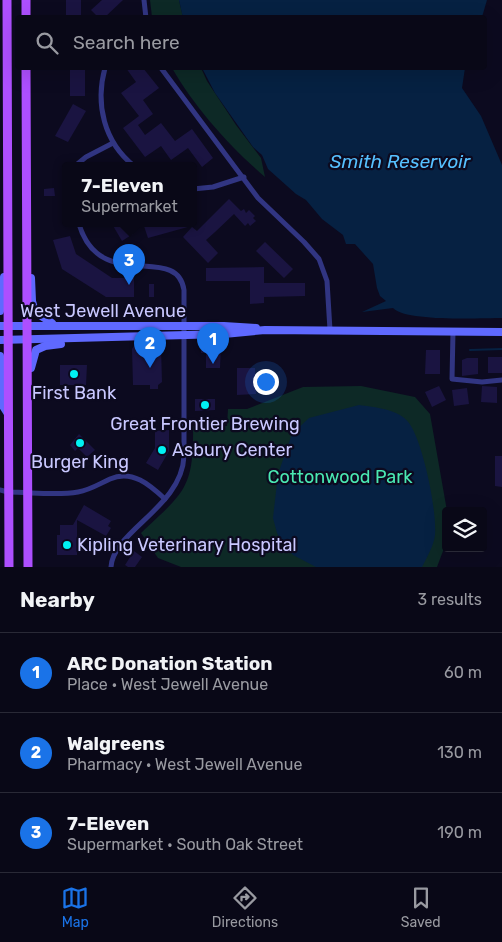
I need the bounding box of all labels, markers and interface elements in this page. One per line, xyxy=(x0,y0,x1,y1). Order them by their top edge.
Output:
search box xyxy=(15,15,487,70)
icon: search xyxy=(33,29,61,57)
text: Search here xyxy=(73,31,180,54)
water label: Smith Reservoir xyxy=(330,150,471,173)
popup xyxy=(62,162,197,227)
text: 7-Eleven xyxy=(81,174,164,197)
text: Supermarket xyxy=(81,197,178,216)
pin: 3 xyxy=(113,244,145,285)
street label: West Jewell Avenue xyxy=(20,300,186,322)
pin: 1 xyxy=(197,323,229,364)
pin: 2 xyxy=(134,327,166,368)
marker: First Bank xyxy=(68,368,80,380)
your location xyxy=(253,369,279,395)
place label: First Bank xyxy=(32,382,117,404)
marker: Great Frontier Brewing xyxy=(199,399,211,411)
place label: Great Frontier Brewing xyxy=(110,413,300,435)
marker: Burger King xyxy=(74,437,86,449)
place label: Asbury Center xyxy=(172,439,292,461)
marker: Asbury Center xyxy=(156,444,168,456)
place label: Burger King xyxy=(31,451,129,473)
park label: Cottonwood Park xyxy=(268,466,413,488)
map controls xyxy=(442,507,487,552)
button: layers xyxy=(442,507,487,552)
place label: Kipling Veterinary Hospital xyxy=(77,534,297,556)
marker: Kipling Veterinary Hospital xyxy=(61,539,73,551)
text: Nearby xyxy=(20,587,95,612)
text: 3 results xyxy=(417,590,482,609)
text: ARC Donation Station xyxy=(67,652,273,675)
text: 1 xyxy=(32,663,40,682)
text: 60 m xyxy=(444,663,482,682)
text: Place · West Jewell Avenue xyxy=(67,675,268,694)
text: Walgreens xyxy=(67,732,165,755)
text: 2 xyxy=(31,743,41,762)
text: 130 m xyxy=(437,743,482,762)
text: Pharmacy · West Jewell Avenue xyxy=(67,755,302,774)
text: 7-Eleven xyxy=(67,812,149,835)
text: 3 xyxy=(31,823,41,842)
text: 190 m xyxy=(437,823,482,842)
text: Supermarket · South Oak Street xyxy=(67,835,303,854)
tab: Map xyxy=(61,884,89,931)
tab: Directions xyxy=(212,884,278,931)
tab: Saved xyxy=(401,884,441,931)

